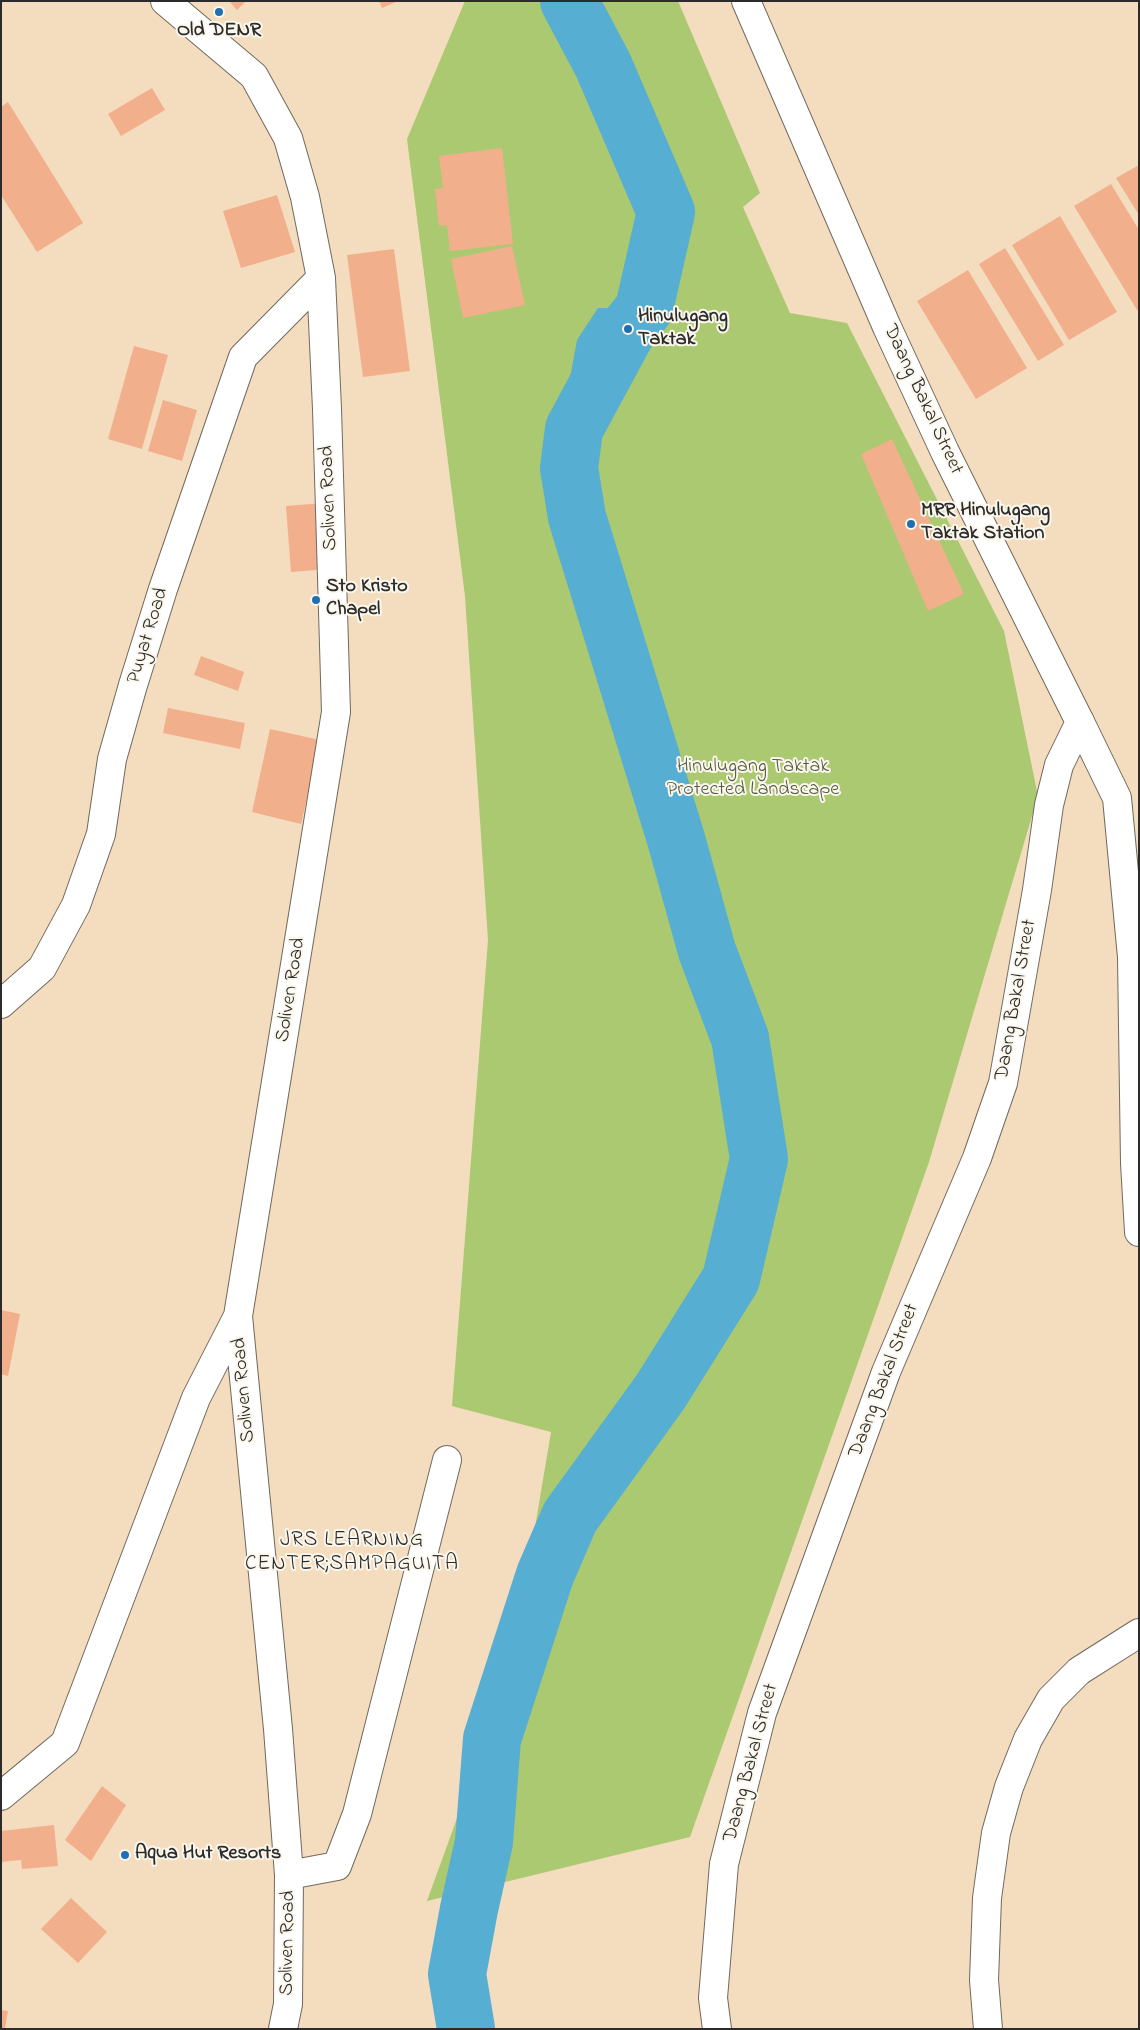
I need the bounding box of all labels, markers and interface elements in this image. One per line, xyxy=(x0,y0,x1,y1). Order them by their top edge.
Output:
marker: Old DENR xyxy=(213,6,225,18)
place label: Old DENR xyxy=(177,20,261,44)
place label: Hinulugang Taktak xyxy=(638,306,728,353)
street label: Daang Bakal Street xyxy=(877,321,967,479)
marker: Hinulugang Taktak xyxy=(622,323,634,335)
street label: Soliven Road xyxy=(316,445,344,551)
place label: MRR Hinulugang Taktak Station xyxy=(921,500,1050,547)
marker: MRR Hinulugang Taktak Station xyxy=(905,518,917,530)
place label: Sto Kristo Chapel xyxy=(326,576,408,623)
street label: Puyat Road xyxy=(123,585,175,687)
marker: Sto Kristo Chapel xyxy=(310,594,322,606)
park label: Hinulugang Taktak Protected Landscape xyxy=(667,756,839,803)
street label: Daang Bakal Street xyxy=(991,918,1043,1082)
street label: Soliven Road xyxy=(272,936,312,1044)
street label: Daang Bakal Street xyxy=(845,1301,925,1461)
street label: Soliven Road xyxy=(228,1337,262,1443)
district label: JRS LEARNING CENTER;SAMPAGUITA xyxy=(243,1529,461,1579)
street label: Daang Bakal Street xyxy=(719,1681,785,1845)
place label: Aqua Hut Resorts xyxy=(135,1843,281,1867)
marker: Aqua Hut Resorts xyxy=(119,1849,131,1861)
street label: Soliven Road xyxy=(276,1890,302,1996)

